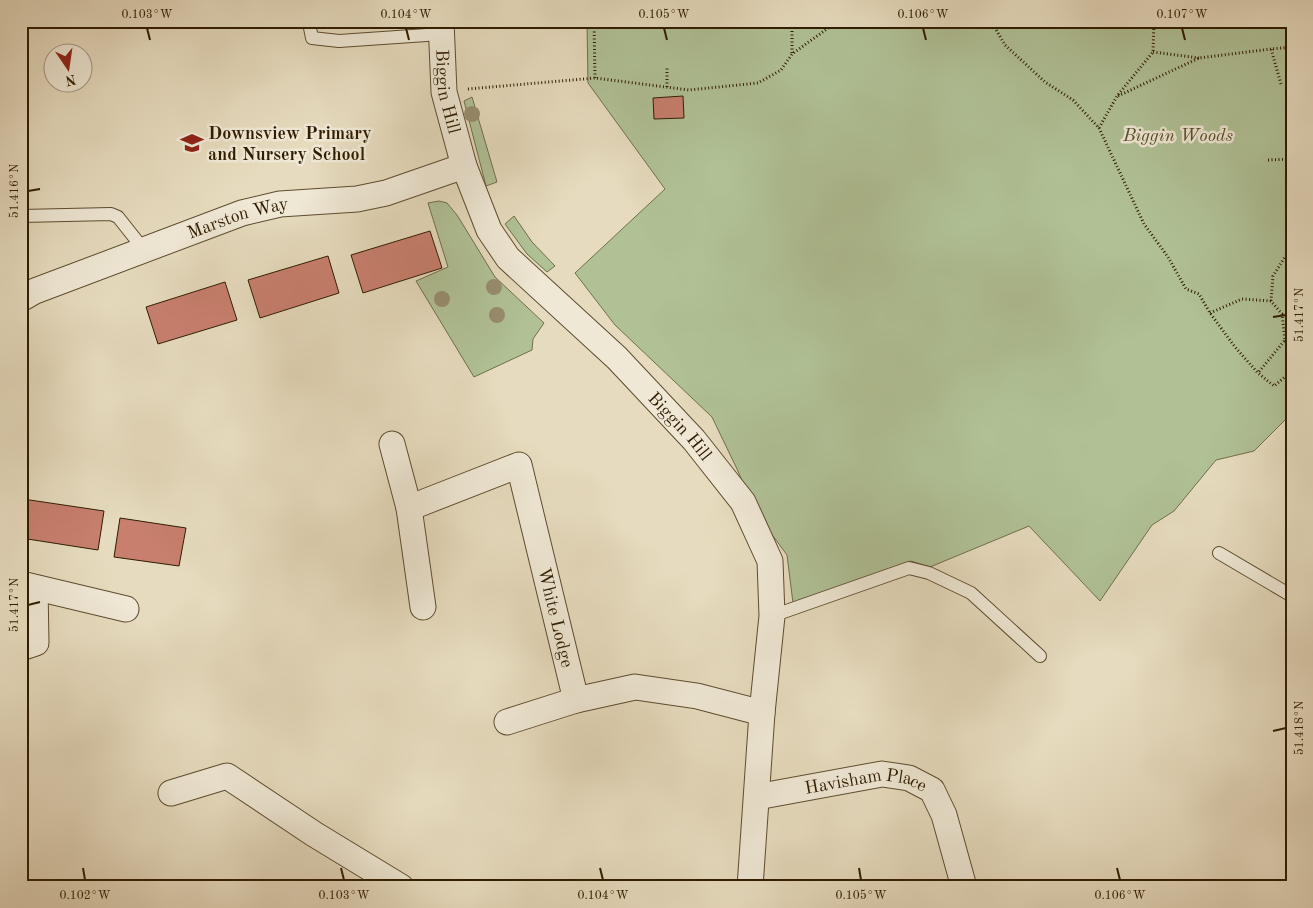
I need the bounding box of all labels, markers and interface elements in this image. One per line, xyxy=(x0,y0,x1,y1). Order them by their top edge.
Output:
text: 0.105°W xyxy=(639,8,690,21)
text: 0.103°W xyxy=(122,9,173,21)
text: 0.104°W xyxy=(381,9,432,21)
text: 0.106°W xyxy=(898,9,949,21)
text: 0.107°W xyxy=(1157,9,1208,21)
north arrow xyxy=(42,42,92,92)
street label: Biggin Hill xyxy=(432,49,463,136)
text: N xyxy=(64,72,77,88)
place label: Downsview Primary and Nursery School xyxy=(208,125,372,164)
park label: Biggin Woods xyxy=(1122,127,1234,145)
school or university icon: Downsview Primary and Nursery School xyxy=(179,130,205,156)
text: 51.416°N xyxy=(8,164,21,218)
street label: Marston Way xyxy=(185,195,289,243)
text: 51.417°N xyxy=(1293,288,1306,342)
street label: Biggin Hill xyxy=(644,389,715,464)
street label: White Lodge xyxy=(534,566,576,669)
text: 51.417°N xyxy=(8,578,21,632)
text: 51.418°N xyxy=(1293,701,1306,755)
street label: Havisham Place xyxy=(803,766,930,798)
text: 0.105°W xyxy=(836,889,887,902)
text: 0.102°W xyxy=(60,890,111,902)
text: 0.103°W xyxy=(319,890,370,902)
text: 0.104°W xyxy=(578,890,629,902)
text: 0.106°W xyxy=(1095,890,1146,902)

